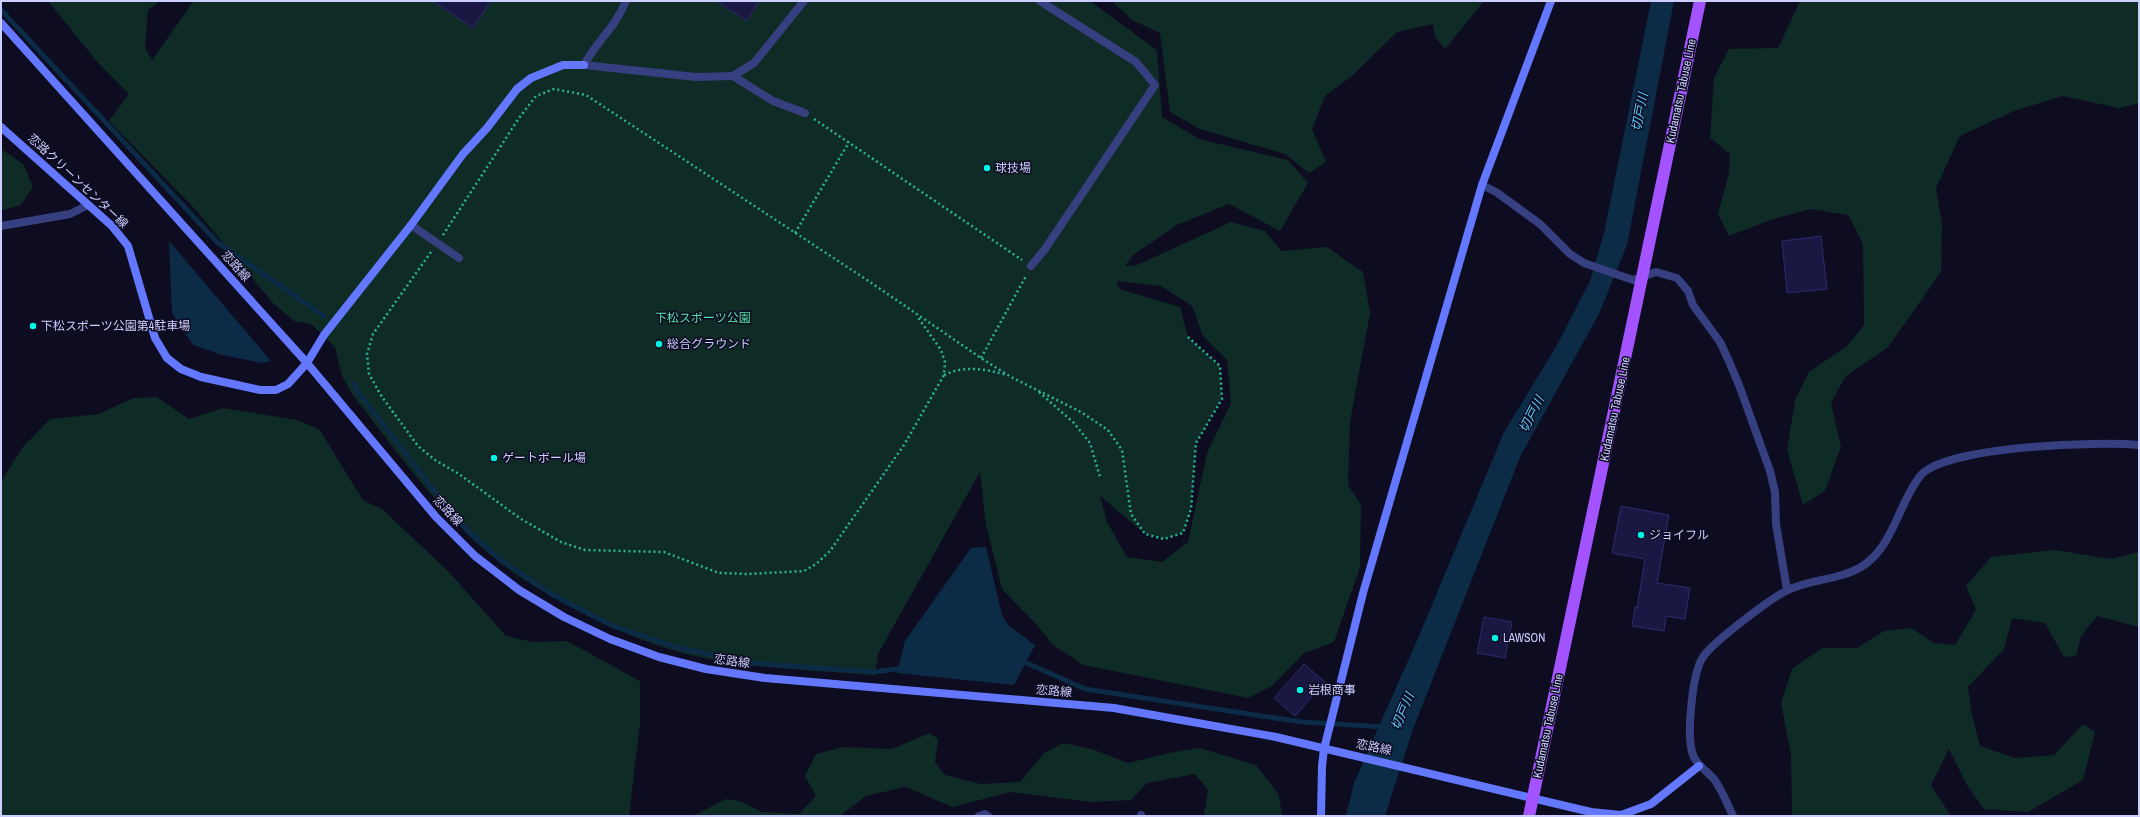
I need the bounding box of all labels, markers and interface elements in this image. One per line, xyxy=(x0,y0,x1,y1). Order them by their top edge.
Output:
street label: Kudamatsu Tabuse Line xyxy=(1662,37,1700,145)
water label: 切戸川 xyxy=(1627,89,1652,133)
street label: 恋路クリーンセンター線 xyxy=(24,130,132,232)
place label: 球技場 xyxy=(995,160,1031,176)
marker: 球技場 xyxy=(982,163,992,173)
street label: 恋路線 xyxy=(218,247,254,285)
park label: 下松スポーツ公園 xyxy=(655,310,751,326)
place label: 下松スポーツ公園第4駐車場 xyxy=(41,318,190,334)
marker: 下松スポーツ公園第4駐車場 xyxy=(28,321,38,331)
place label: 総合グラウンド xyxy=(667,336,751,352)
marker: 総合グラウンド xyxy=(654,339,664,349)
street label: Kudamatsu Tabuse Line xyxy=(1596,355,1634,463)
water label: 切戸川 xyxy=(1515,391,1549,435)
place label: ゲートボール場 xyxy=(502,450,586,466)
marker: ゲートボール場 xyxy=(489,453,499,463)
street label: 恋路線 xyxy=(430,492,466,530)
place label: ジョイフル xyxy=(1649,527,1709,543)
marker: ジョイフル xyxy=(1636,530,1646,540)
place label: LAWSON xyxy=(1503,630,1545,646)
marker: LAWSON xyxy=(1490,633,1500,643)
street label: 恋路線 xyxy=(713,651,751,671)
street label: Kudamatsu Tabuse Line xyxy=(1529,672,1567,780)
street label: 恋路線 xyxy=(1035,681,1073,701)
place label: 岩根商事 xyxy=(1308,682,1356,698)
marker: 岩根商事 xyxy=(1295,685,1305,695)
water label: 切戸川 xyxy=(1387,688,1419,732)
street label: 恋路線 xyxy=(1355,735,1393,759)

